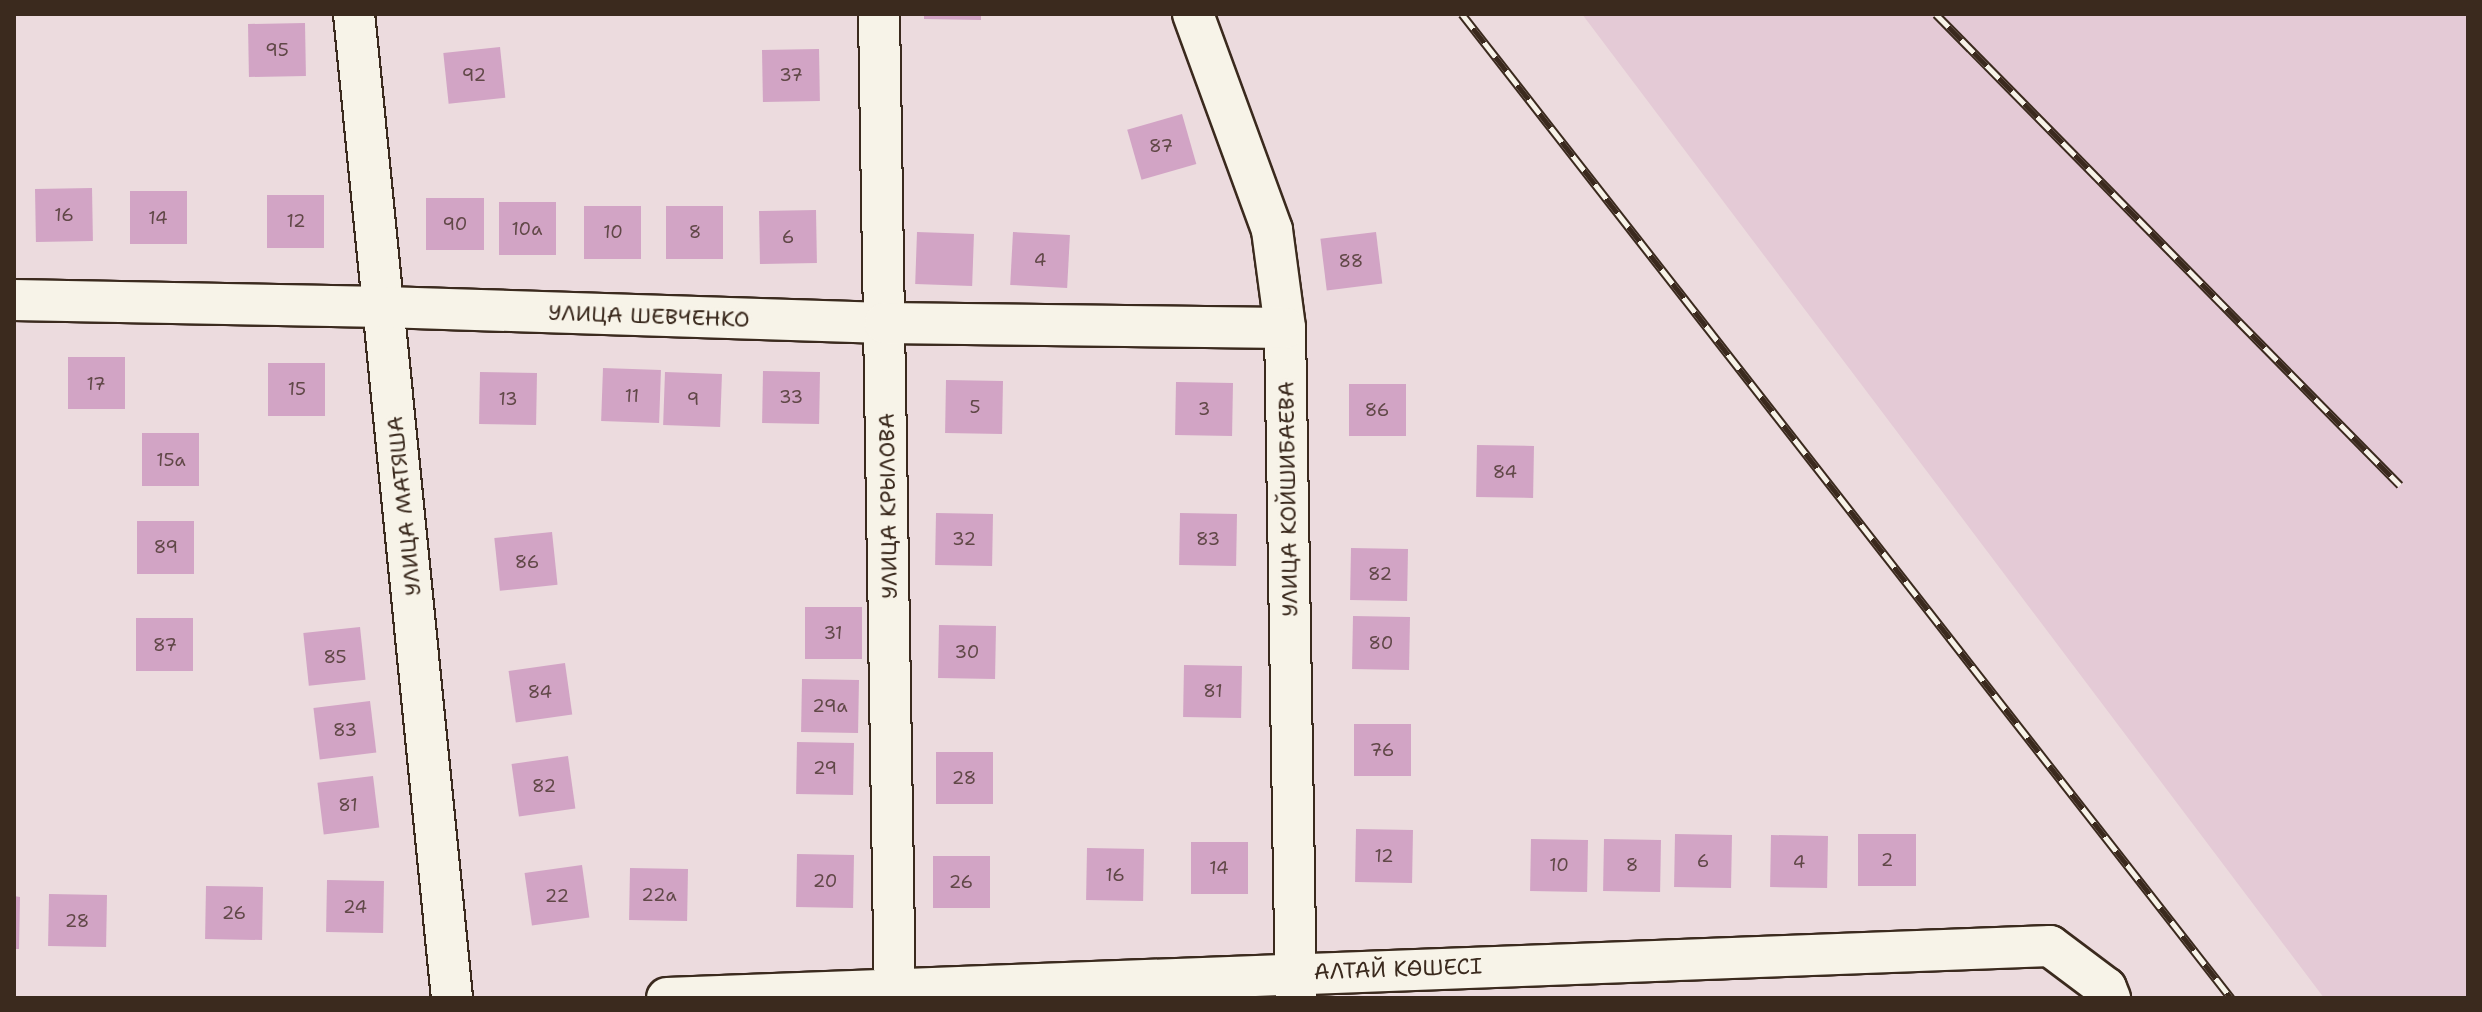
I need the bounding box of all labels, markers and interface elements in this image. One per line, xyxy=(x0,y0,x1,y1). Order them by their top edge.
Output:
house number: 95 xyxy=(265,39,289,61)
house number: 92 xyxy=(462,64,486,86)
house number: 37 xyxy=(779,64,803,86)
house number: 87 xyxy=(1149,135,1173,157)
house number: 16 xyxy=(54,204,74,226)
house number: 14 xyxy=(148,207,168,229)
house number: 12 xyxy=(286,210,306,232)
house number: 90 xyxy=(443,213,467,235)
house number: 10а xyxy=(512,218,542,240)
house number: 10 xyxy=(603,221,623,243)
house number: 8 xyxy=(689,221,701,243)
house number: 6 xyxy=(782,226,794,248)
house number: 4 xyxy=(1034,249,1046,271)
house number: 88 xyxy=(1339,250,1363,272)
street label: УЛИЦА ШЕВЧЕНКО xyxy=(548,299,750,333)
house number: 17 xyxy=(86,373,106,395)
house number: 15 xyxy=(288,378,306,400)
street label: УЛИЦА КОЙШИБАЕВА xyxy=(1273,381,1303,617)
house number: 11 xyxy=(625,385,639,407)
house number: 33 xyxy=(779,386,803,408)
house number: 13 xyxy=(498,388,518,410)
house number: 9 xyxy=(687,388,699,410)
house number: 5 xyxy=(969,396,981,418)
house number: 3 xyxy=(1198,398,1210,420)
house number: 86 xyxy=(1365,399,1389,421)
street label: УЛИЦА КРЫЛОВА xyxy=(873,413,903,599)
street label: УЛИЦА МАТЯША xyxy=(381,415,427,597)
house number: 15а xyxy=(156,449,186,471)
house number: 84 xyxy=(1493,461,1517,483)
house number: 32 xyxy=(952,528,976,550)
house number: 83 xyxy=(1196,528,1220,550)
house number: 89 xyxy=(154,536,178,558)
house number: 86 xyxy=(515,551,539,573)
house number: 82 xyxy=(1368,563,1392,585)
house number: 31 xyxy=(823,622,843,644)
house number: 80 xyxy=(1369,632,1393,654)
house number: 87 xyxy=(153,634,177,656)
house number: 30 xyxy=(955,641,979,663)
house number: 85 xyxy=(323,646,347,668)
house number: 81 xyxy=(1203,680,1223,702)
house number: 84 xyxy=(528,681,552,703)
house number: 29а xyxy=(812,695,848,717)
house number: 83 xyxy=(333,719,357,741)
house number: 76 xyxy=(1370,739,1394,761)
house number: 29 xyxy=(813,757,837,779)
house number: 28 xyxy=(952,767,976,789)
house number: 82 xyxy=(532,775,556,797)
house number: 81 xyxy=(338,794,358,816)
house number: 12 xyxy=(1374,845,1394,867)
house number: 2 xyxy=(1881,849,1893,871)
house number: 6 xyxy=(1697,850,1709,872)
house number: 4 xyxy=(1793,851,1805,873)
house number: 10 xyxy=(1549,854,1569,876)
house number: 8 xyxy=(1626,854,1638,876)
house number: 14 xyxy=(1209,857,1229,879)
house number: 16 xyxy=(1105,864,1125,886)
house number: 20 xyxy=(813,870,837,892)
house number: 26 xyxy=(949,871,973,893)
house number: 22а xyxy=(641,884,677,906)
house number: 22 xyxy=(545,885,569,907)
house number: 24 xyxy=(343,896,367,918)
house number: 26 xyxy=(222,902,246,924)
house number: 28 xyxy=(65,910,89,932)
street label: АЛТАЙ КӨШЕСІ xyxy=(1313,953,1483,985)

